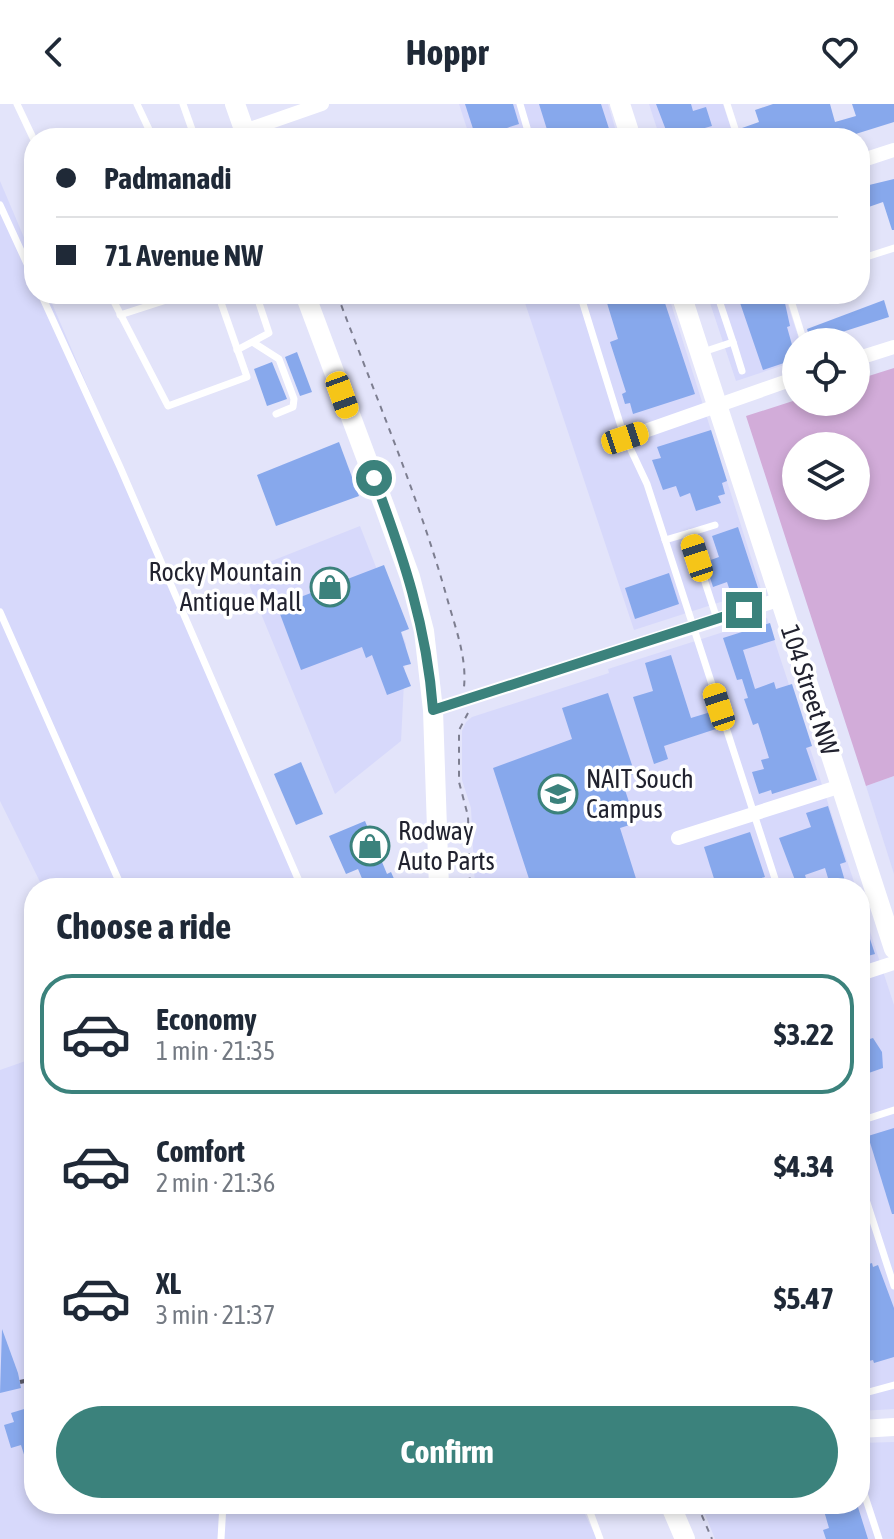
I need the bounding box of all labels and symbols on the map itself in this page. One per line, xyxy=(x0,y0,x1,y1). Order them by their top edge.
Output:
car xyxy=(323,368,361,422)
car xyxy=(598,419,652,457)
route start xyxy=(356,460,392,496)
car xyxy=(678,531,716,585)
place label: Rocky Mountain Antique Mall xyxy=(148,557,302,617)
shop icon: Rocky Mountain Antique Mall xyxy=(309,566,351,608)
route end xyxy=(726,592,762,628)
street label: 104 Street NW xyxy=(775,621,845,759)
car xyxy=(700,680,738,734)
place label: NAIT Souch Campus xyxy=(586,764,694,824)
school or university icon: NAIT Souch Campus xyxy=(537,773,579,815)
place label: Rodway Auto Parts xyxy=(398,816,495,876)
shop icon: Rodway Auto Parts xyxy=(349,825,391,867)

